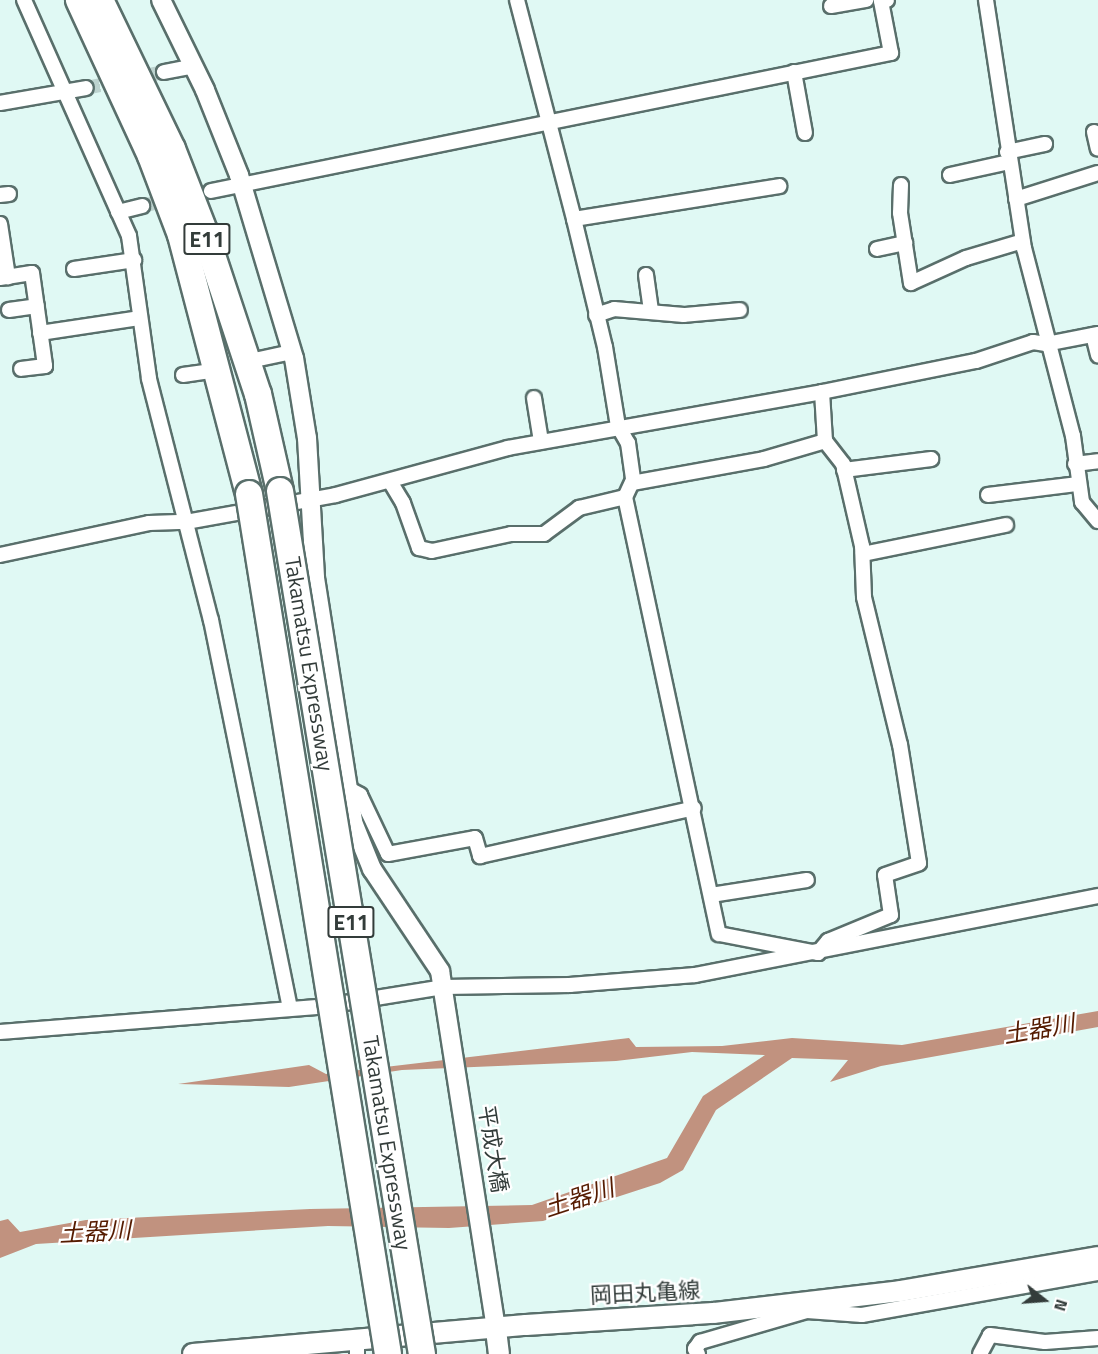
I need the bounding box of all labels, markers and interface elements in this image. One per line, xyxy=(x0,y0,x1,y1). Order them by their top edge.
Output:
road number: E11 xyxy=(183,221,231,257)
street label: Takamatsu Expressway xyxy=(279,555,339,773)
road number: E11 xyxy=(327,904,375,940)
water label: 土器川 xyxy=(1001,1009,1077,1049)
street label: Takamatsu Expressway xyxy=(357,1034,417,1252)
street label: 平成大橋 xyxy=(473,1103,513,1195)
water label: 土器川 xyxy=(540,1173,618,1223)
water label: 土器川 xyxy=(58,1216,132,1248)
north arrow xyxy=(1014,1270,1074,1330)
street label: 岡田丸亀線 xyxy=(589,1277,701,1309)
text: N xyxy=(1048,1296,1074,1314)

